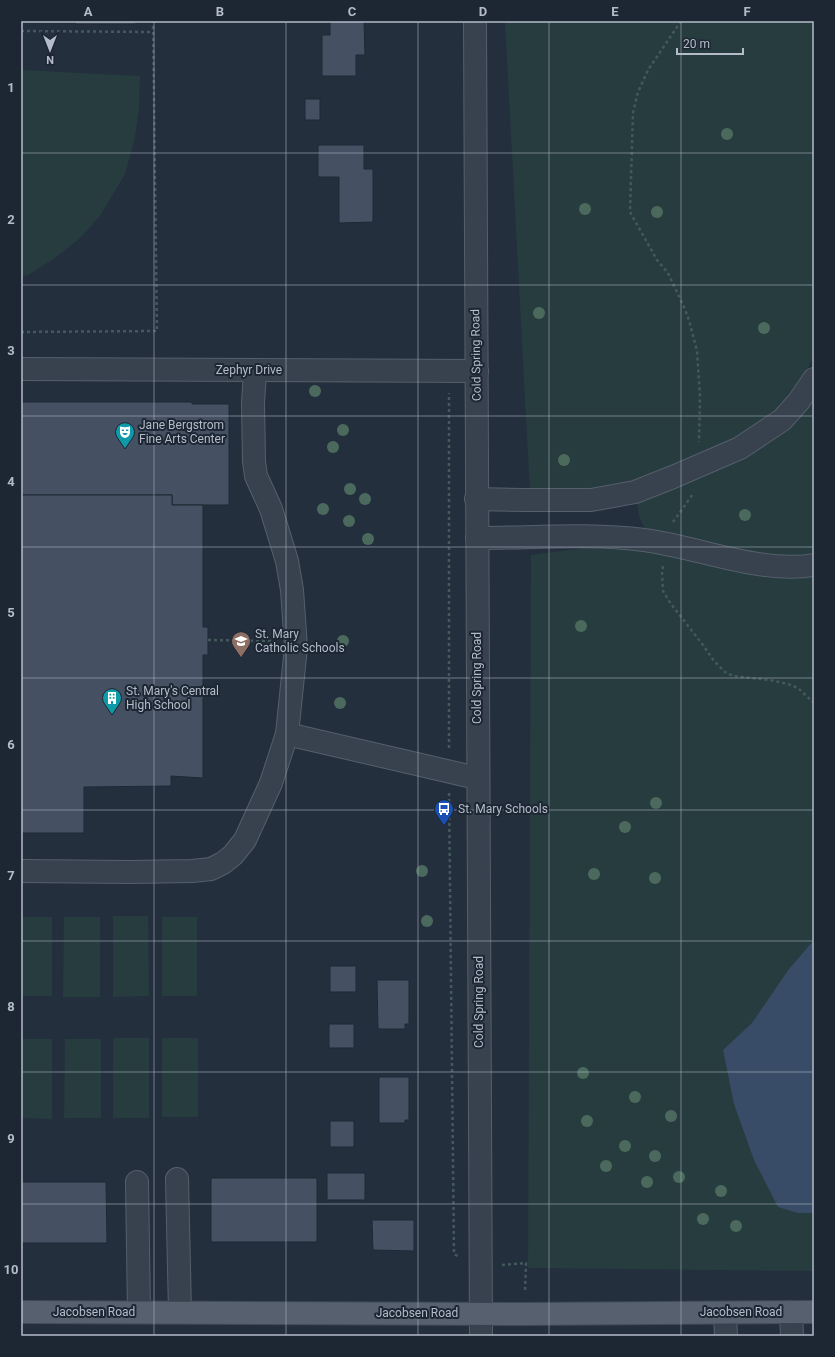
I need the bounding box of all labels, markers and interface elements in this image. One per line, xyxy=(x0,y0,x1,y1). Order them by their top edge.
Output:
text: A xyxy=(84,4,93,19)
text: B xyxy=(216,4,224,19)
text: C xyxy=(348,4,357,19)
text: D xyxy=(479,4,487,19)
text: E xyxy=(611,4,619,19)
text: F xyxy=(743,4,751,19)
north arrow xyxy=(30,30,70,70)
scale bar xyxy=(677,30,743,56)
text: 20 m xyxy=(683,37,710,51)
text: N xyxy=(46,53,54,66)
text: 1 xyxy=(7,80,15,95)
text: 2 xyxy=(7,212,15,227)
street label: Cold Spring Road xyxy=(468,309,484,401)
text: 3 xyxy=(7,343,15,358)
street label: Zephyr Drive xyxy=(216,363,282,377)
place label: Jane Bergstrom Fine Arts Center xyxy=(139,418,225,446)
theatre icon: Jane Bergstrom Fine Arts Center xyxy=(114,421,136,449)
text: 4 xyxy=(7,474,15,489)
text: 5 xyxy=(7,605,15,620)
place label: St. Mary Catholic Schools xyxy=(255,627,345,655)
school or university icon: St. Mary Catholic Schools xyxy=(230,630,252,658)
street label: Cold Spring Road xyxy=(470,632,484,724)
place label: St. Mary's Central High School xyxy=(126,684,219,712)
building icon: St. Mary's Central High School xyxy=(101,687,123,715)
text: 6 xyxy=(7,737,15,752)
bus stop icon: St. Mary Schools xyxy=(433,798,455,826)
place label: St. Mary Schools xyxy=(458,802,548,816)
text: 7 xyxy=(7,868,15,883)
street label: Cold Spring Road xyxy=(472,956,486,1048)
text: 8 xyxy=(7,999,15,1014)
text: 9 xyxy=(7,1131,15,1146)
text: 10 xyxy=(4,1262,18,1277)
street label: Jacobsen Road xyxy=(53,1305,135,1319)
street label: Jacobsen Road xyxy=(700,1305,782,1319)
street label: Jacobsen Road xyxy=(376,1306,458,1320)

